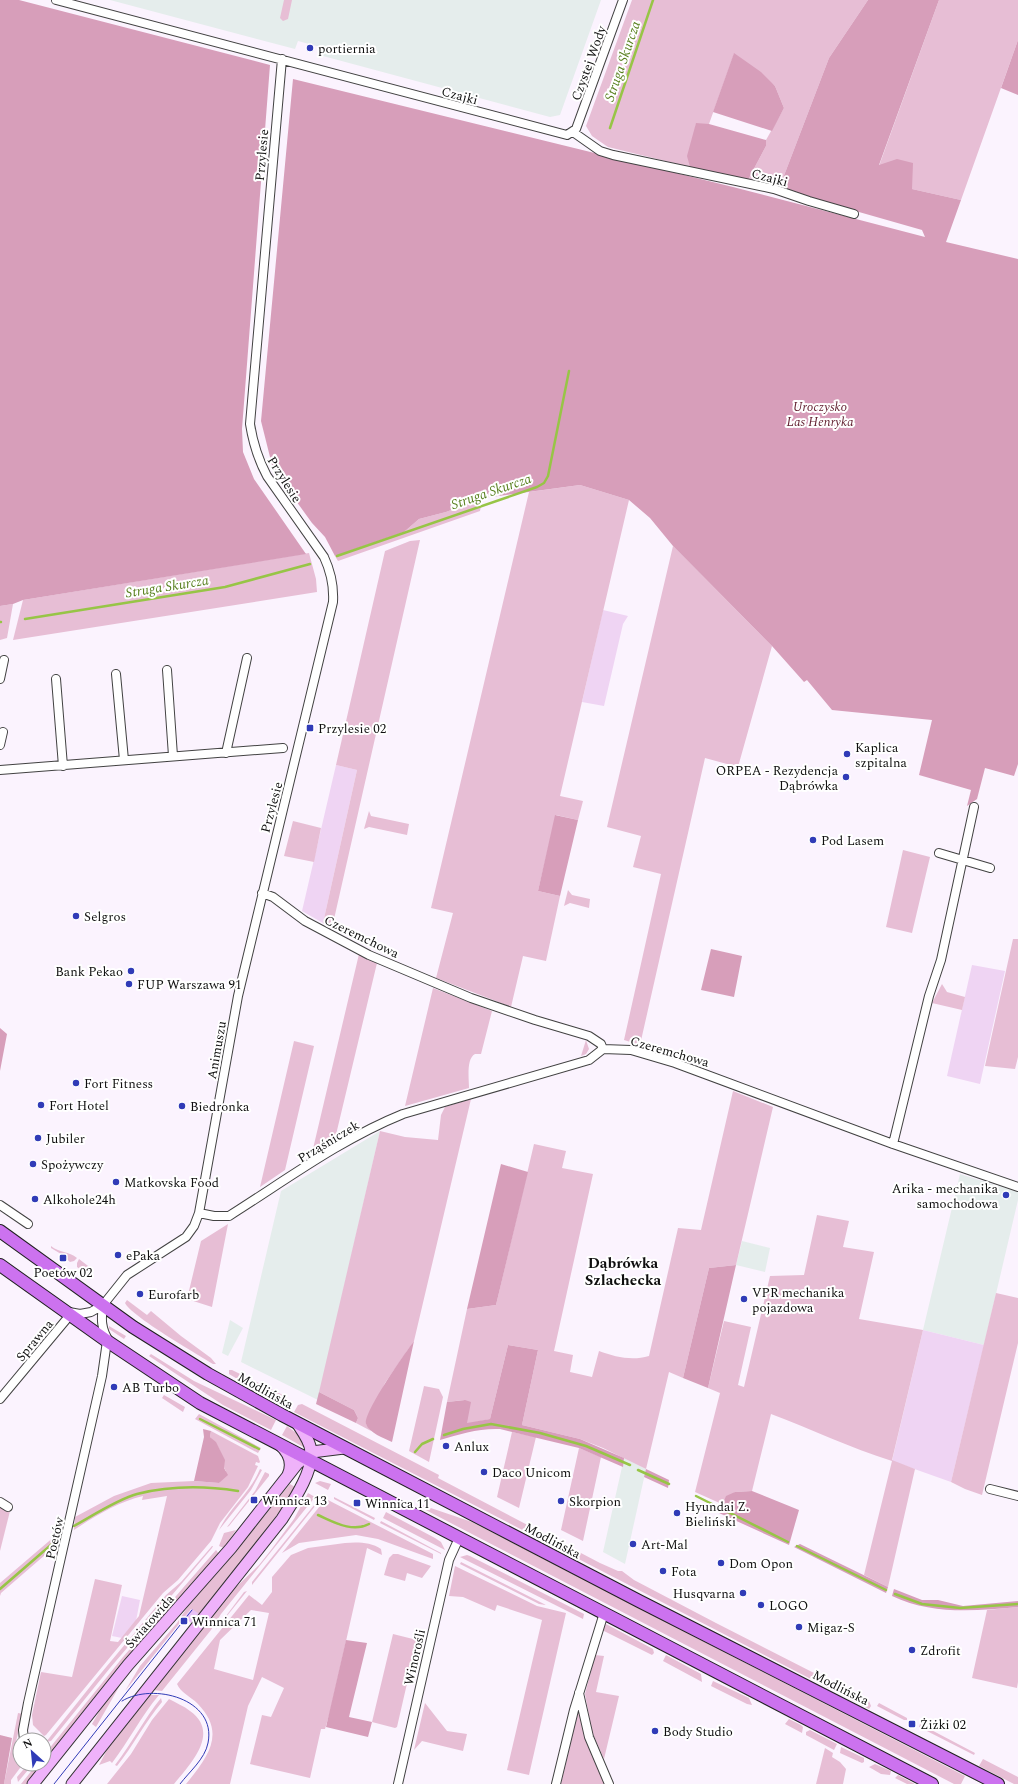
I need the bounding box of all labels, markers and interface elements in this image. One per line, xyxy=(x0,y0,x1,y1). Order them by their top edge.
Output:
water label: Struga Skurcza xyxy=(599,18,646,104)
street label: Czystej Wody xyxy=(566,22,612,104)
place label: portiernia xyxy=(318,39,376,59)
marker: portiernia xyxy=(305,43,315,53)
street label: Czajki xyxy=(439,82,480,110)
street label: Przylesie xyxy=(250,128,274,182)
street label: Czajki xyxy=(749,164,790,192)
park label: Uroczysko Las Henryka xyxy=(786,397,854,432)
street label: Przylesie xyxy=(262,452,306,507)
water label: Struga Skurcza xyxy=(448,468,534,515)
water label: Struga Skurcza xyxy=(124,570,210,603)
place label: Przylesie 02 xyxy=(318,719,386,739)
marker: Przylesie 02 xyxy=(305,723,315,733)
place label: Kaplica szpitalna xyxy=(855,738,907,773)
marker: Kaplica szpitalna xyxy=(842,749,852,759)
place label: ORPEA - Rezydencja Dąbrówka xyxy=(716,761,839,796)
marker: ORPEA - Rezydencja Dąbrówka xyxy=(841,772,851,782)
street label: Przylesie xyxy=(256,780,288,835)
place label: Pod Lasem xyxy=(821,831,884,851)
marker: Pod Lasem xyxy=(808,835,818,845)
place label: Selgros xyxy=(84,907,126,927)
street label: Czeremchowa xyxy=(321,910,403,964)
marker: Selgros xyxy=(71,911,81,921)
place label: Bank Pekao xyxy=(55,962,123,982)
marker: Bank Pekao xyxy=(126,966,136,976)
place label: FUP Warszawa 91 xyxy=(137,975,242,995)
marker: FUP Warszawa 91 xyxy=(124,979,134,989)
street label: Animuszu xyxy=(202,1019,232,1081)
street label: Czeremchowa xyxy=(628,1031,712,1073)
place label: Fort Fitness xyxy=(84,1074,153,1094)
marker: Fort Fitness xyxy=(71,1078,81,1088)
place label: Fort Hotel xyxy=(49,1096,109,1116)
place label: Biedronka xyxy=(190,1097,250,1117)
marker: Fort Hotel xyxy=(36,1100,46,1110)
marker: Biedronka xyxy=(177,1101,187,1111)
street label: Prząśniczek xyxy=(294,1116,363,1168)
place label: Jubiler xyxy=(46,1129,85,1149)
marker: Jubiler xyxy=(33,1133,43,1143)
place label: Spożywczy xyxy=(41,1155,104,1175)
marker: Spożywczy xyxy=(28,1159,38,1169)
place label: Matkovska Food xyxy=(124,1173,219,1193)
marker: Matkovska Food xyxy=(111,1177,121,1187)
place label: Arika - mechanika samochodowa xyxy=(892,1179,999,1214)
place label: Alkohole24h xyxy=(43,1190,116,1210)
marker: Arika - mechanika samochodowa xyxy=(1001,1190,1011,1200)
marker: Alkohole24h xyxy=(30,1194,40,1204)
place label: ePaka xyxy=(126,1246,161,1266)
marker: ePaka xyxy=(113,1250,123,1260)
district label: Dąbrówka Szlachecka xyxy=(585,1252,662,1292)
marker: Poetów 02 xyxy=(58,1253,68,1263)
place label: Poetów 02 xyxy=(33,1263,93,1283)
place label: VPR mechanika pojazdowa xyxy=(752,1283,845,1318)
place label: Eurofarb xyxy=(148,1285,199,1305)
marker: Eurofarb xyxy=(135,1289,145,1299)
marker: VPR mechanika pojazdowa xyxy=(739,1294,749,1304)
street label: Sprawna xyxy=(11,1315,59,1366)
street label: Modlińska xyxy=(234,1367,298,1415)
place label: AB Turbo xyxy=(122,1378,179,1398)
marker: AB Turbo xyxy=(109,1382,119,1392)
place label: Anlux xyxy=(454,1437,489,1457)
marker: Anlux xyxy=(441,1441,451,1451)
place label: Daco Unicom xyxy=(492,1463,571,1483)
marker: Daco Unicom xyxy=(479,1467,489,1477)
place label: Winnica 13 xyxy=(262,1491,327,1511)
place label: Skorpion xyxy=(569,1492,622,1512)
place label: Winnica 11 xyxy=(365,1494,430,1514)
marker: Winnica 13 xyxy=(249,1495,259,1505)
marker: Skorpion xyxy=(556,1496,566,1506)
place label: Hyundai Z. Bieliński xyxy=(685,1497,749,1532)
marker: Winnica 11 xyxy=(352,1498,362,1508)
marker: Hyundai Z. Bieliński xyxy=(672,1508,682,1518)
street label: Poetów xyxy=(40,1514,70,1561)
street label: Modlińska xyxy=(521,1518,585,1564)
place label: Art-Mal xyxy=(641,1535,688,1555)
marker: Art-Mal xyxy=(628,1539,638,1549)
place label: Dom Opon xyxy=(729,1554,793,1574)
marker: Dom Opon xyxy=(716,1558,726,1568)
place label: Fota xyxy=(671,1562,697,1582)
marker: Fota xyxy=(658,1566,668,1576)
place label: Husqvarna xyxy=(673,1584,736,1604)
marker: Husqvarna xyxy=(738,1588,748,1598)
street label: Światowida xyxy=(120,1590,180,1653)
place label: LOGO xyxy=(769,1596,808,1616)
marker: LOGO xyxy=(756,1600,766,1610)
place label: Winnica 71 xyxy=(192,1612,257,1632)
marker: Winnica 71 xyxy=(179,1616,189,1626)
place label: Migaz-S xyxy=(807,1618,855,1638)
marker: Migaz-S xyxy=(794,1622,804,1632)
street label: Winorośli xyxy=(399,1627,431,1687)
place label: Zdrofit xyxy=(920,1641,961,1661)
marker: Zdrofit xyxy=(907,1645,917,1655)
street label: Modlińska xyxy=(809,1665,873,1711)
place label: Żiżki 02 xyxy=(920,1715,966,1735)
marker: Żiżki 02 xyxy=(907,1719,917,1729)
place label: Body Studio xyxy=(663,1722,733,1742)
marker: Body Studio xyxy=(650,1726,660,1736)
north arrow xyxy=(12,1732,52,1772)
text: N xyxy=(20,1734,36,1753)

